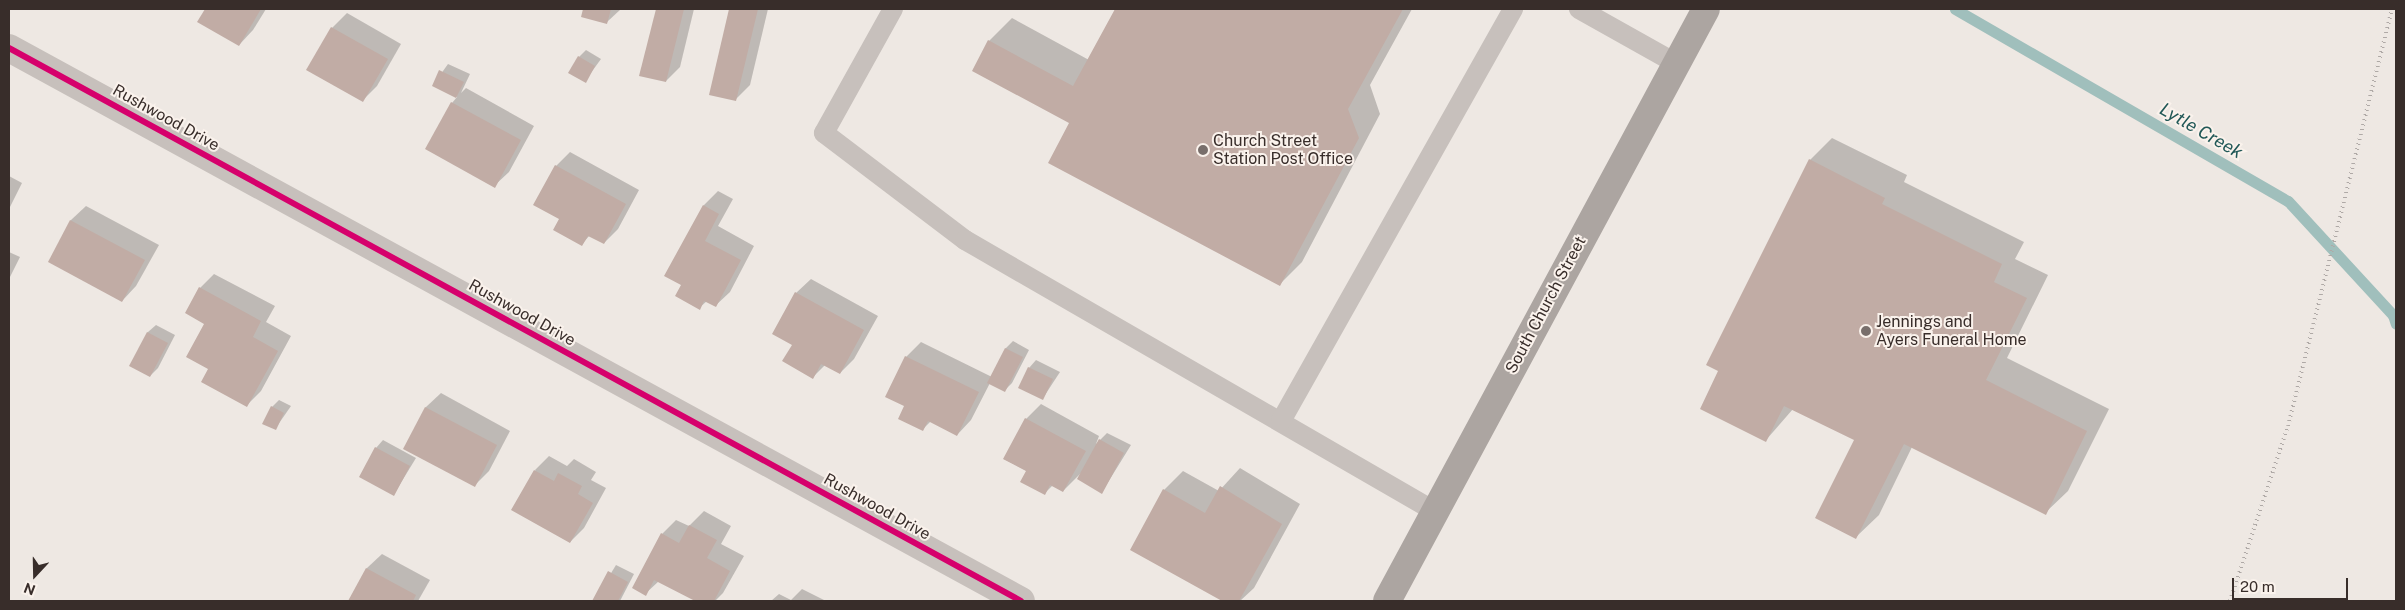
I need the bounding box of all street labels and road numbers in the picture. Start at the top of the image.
street label: Rushwood Drive [109,81,223,155]
street label: South Church Street [1502,233,1590,377]
street label: Rushwood Drive [465,276,579,350]
street label: Rushwood Drive [820,470,934,544]

